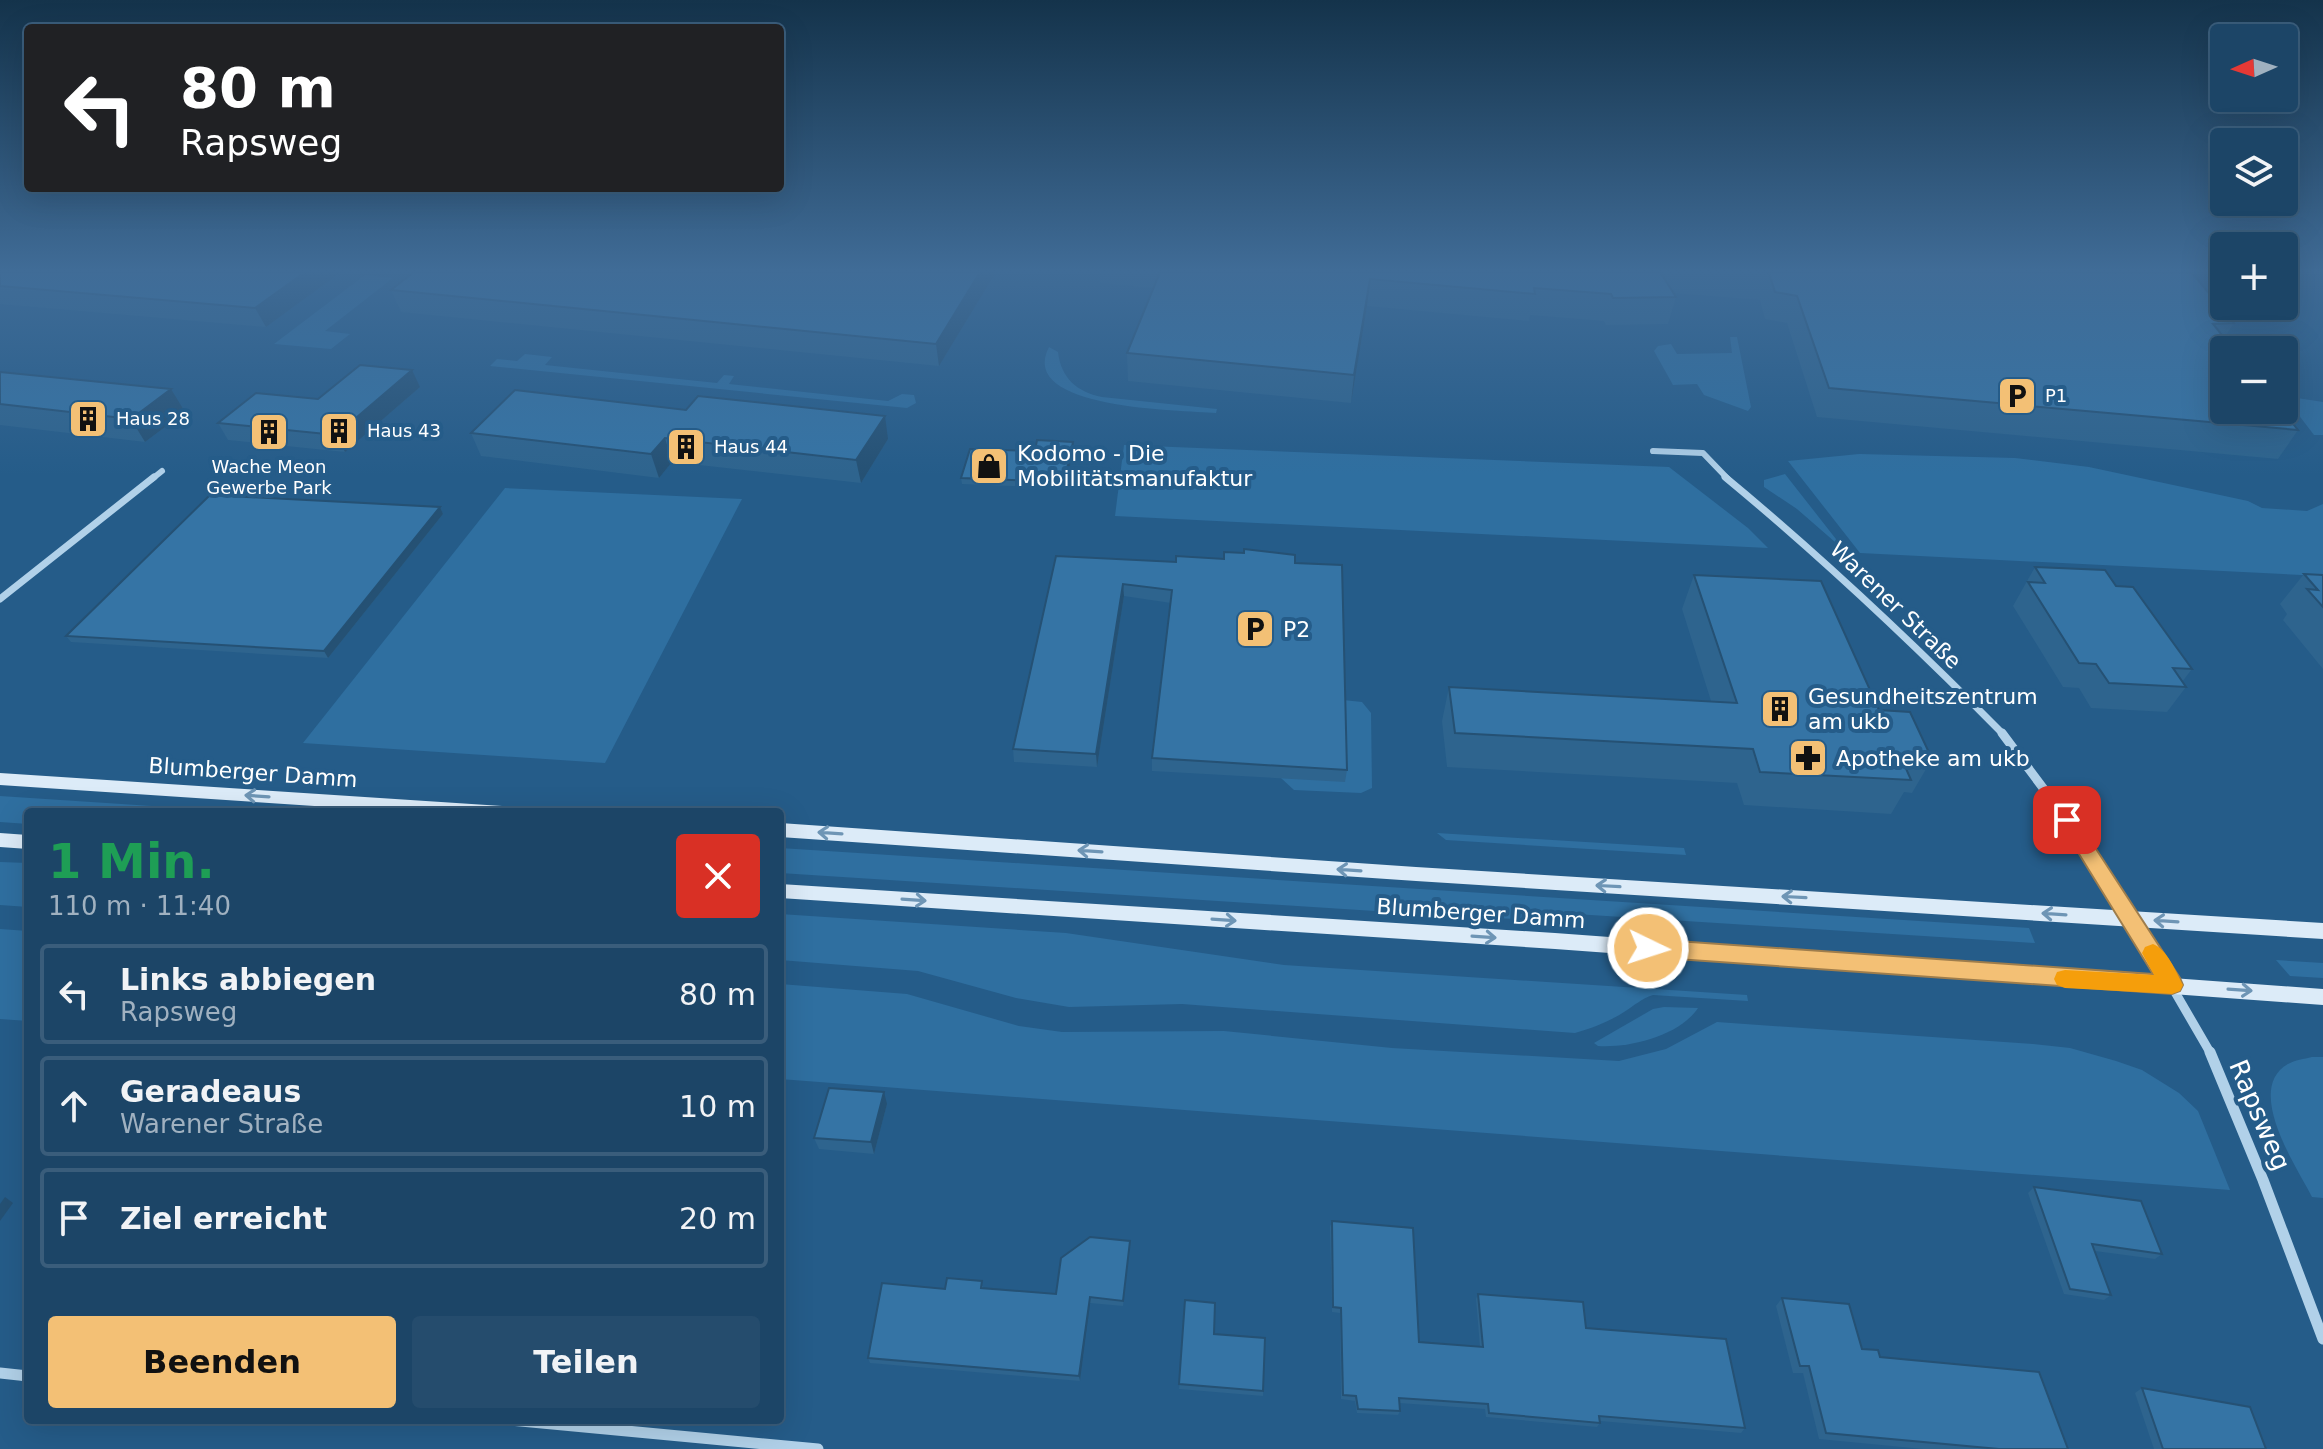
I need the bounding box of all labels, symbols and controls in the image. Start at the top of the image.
north arrow [2210,24,2298,112]
map controls [2210,24,2298,424]
text: 80 m [180,55,336,120]
icon: left [48,56,152,160]
text: Rapsweg [180,122,342,163]
button: layers [2210,128,2298,216]
button: + [2210,232,2298,320]
button: − [2210,336,2298,424]
parking icon: P1 [1996,375,2038,417]
place label: P1 [2045,385,2067,406]
building icon: Haus 28 [67,398,109,440]
place label: Haus 28 [116,408,190,429]
building icon: Haus 43 [318,410,360,452]
building icon: Wache Meon Gewerbe Park [248,411,290,453]
place label: Haus 43 [367,420,441,441]
building icon: Haus 44 [665,426,707,468]
place label: Haus 44 [714,436,788,457]
place label: Kodomo - Die Mobilitätsmanufaktur [1017,441,1253,491]
shop icon: Kodomo - Die Mobilitätsmanufaktur [968,445,1010,487]
place label: Wache Meon Gewerbe Park [206,456,332,498]
street label: Warener Straße [1825,537,1966,674]
parking icon: P2 [1234,608,1276,650]
place label: P2 [1283,617,1310,642]
place label: Gesundheitszentrum am ukb [1808,684,2038,734]
building icon: Gesundheitszentrum am ukb [1759,688,1801,730]
pharmacy icon: Apotheke am ukb [1787,737,1829,779]
place label: Apotheke am ukb [1836,746,2030,771]
street label: Blumberger Damm [148,753,358,792]
pin [2033,786,2101,854]
one-way arrow [244,788,270,803]
icon: arrive [2045,798,2089,842]
one-way arrow [817,826,844,841]
text: 1 Min. [48,833,215,889]
button: close [676,834,760,918]
one-way arrow [1077,843,1104,858]
one-way arrow [1336,862,1363,877]
one-way arrow [1595,878,1622,893]
one-way arrow [1781,889,1808,904]
text: 110 m · 11:40 [48,891,231,921]
one-way arrow [900,892,927,907]
street label: Blumberger Damm [1376,894,1586,933]
position arrow [1606,906,1690,990]
one-way arrow [2041,906,2068,921]
one-way arrow [1210,913,1237,928]
one-way arrow [2153,913,2180,928]
one-way arrow [1470,930,1497,945]
text: Links abbiegen [120,962,376,997]
icon: left [52,972,96,1016]
text: 80 m [679,977,756,1012]
one-way arrow [2226,983,2253,998]
text: Rapsweg [120,997,237,1027]
street label: Rapsweg [2223,1055,2297,1175]
text: Geradeaus [120,1074,301,1109]
icon: ahead [52,1084,96,1128]
text: 10 m [679,1089,756,1124]
text: Warener Straße [120,1109,323,1139]
icon: arrive [52,1196,96,1240]
text: Ziel erreicht [120,1201,327,1236]
text: 20 m [679,1201,756,1236]
button: Beenden [48,1316,396,1408]
button: Teilen [412,1316,760,1408]

